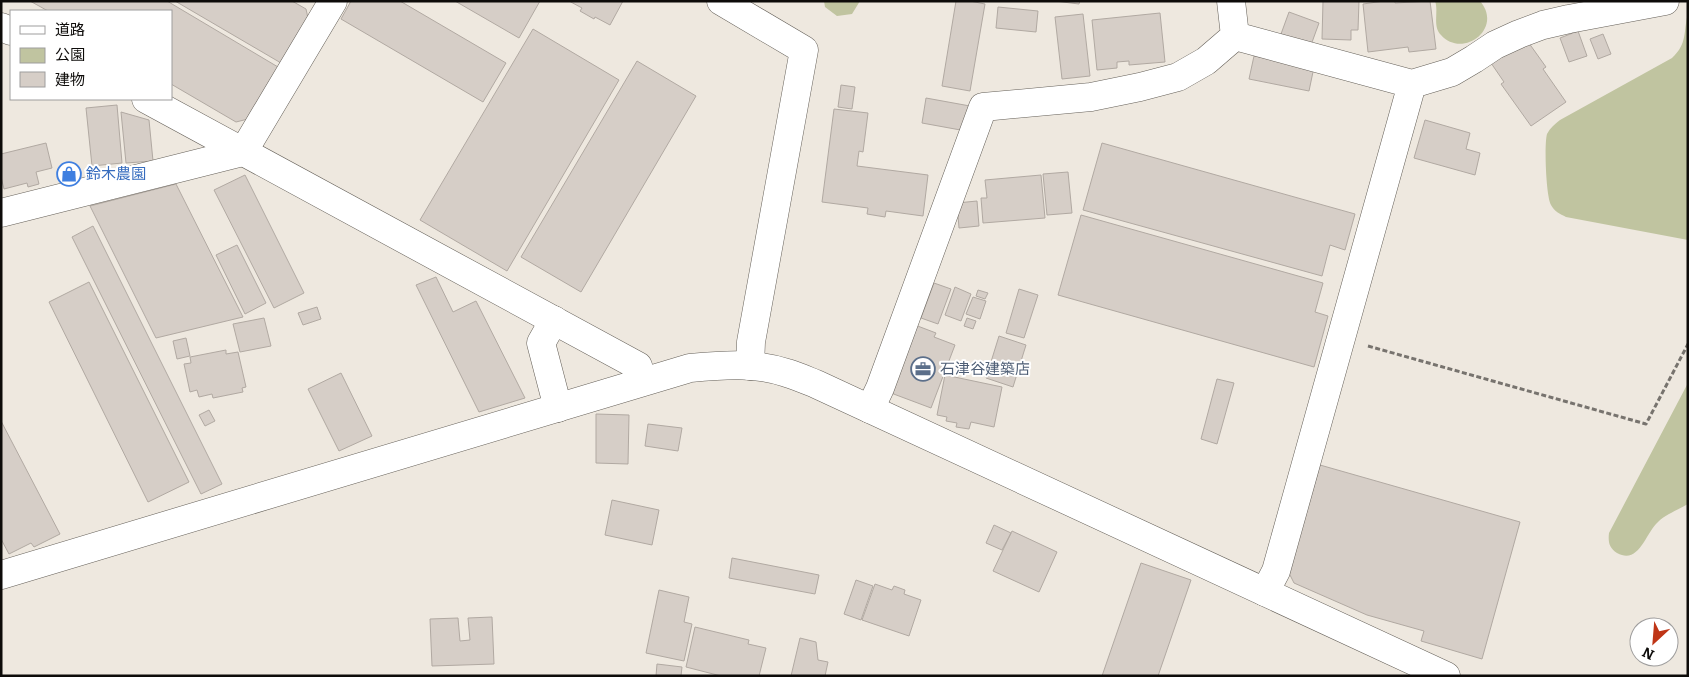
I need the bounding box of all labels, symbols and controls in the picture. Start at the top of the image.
legend [10,10,172,100]
text: 道路 [55,21,85,39]
text: 公園 [55,46,85,64]
text: 建物 [55,71,85,89]
shop icon: 鈴木農園 [56,161,82,187]
place label: 鈴木農園 [86,165,146,183]
office icon: 石津谷建築店 [910,356,936,382]
place label: 石津谷建築店 [940,360,1030,378]
north arrow [1629,617,1679,667]
text: N [1640,643,1657,663]

